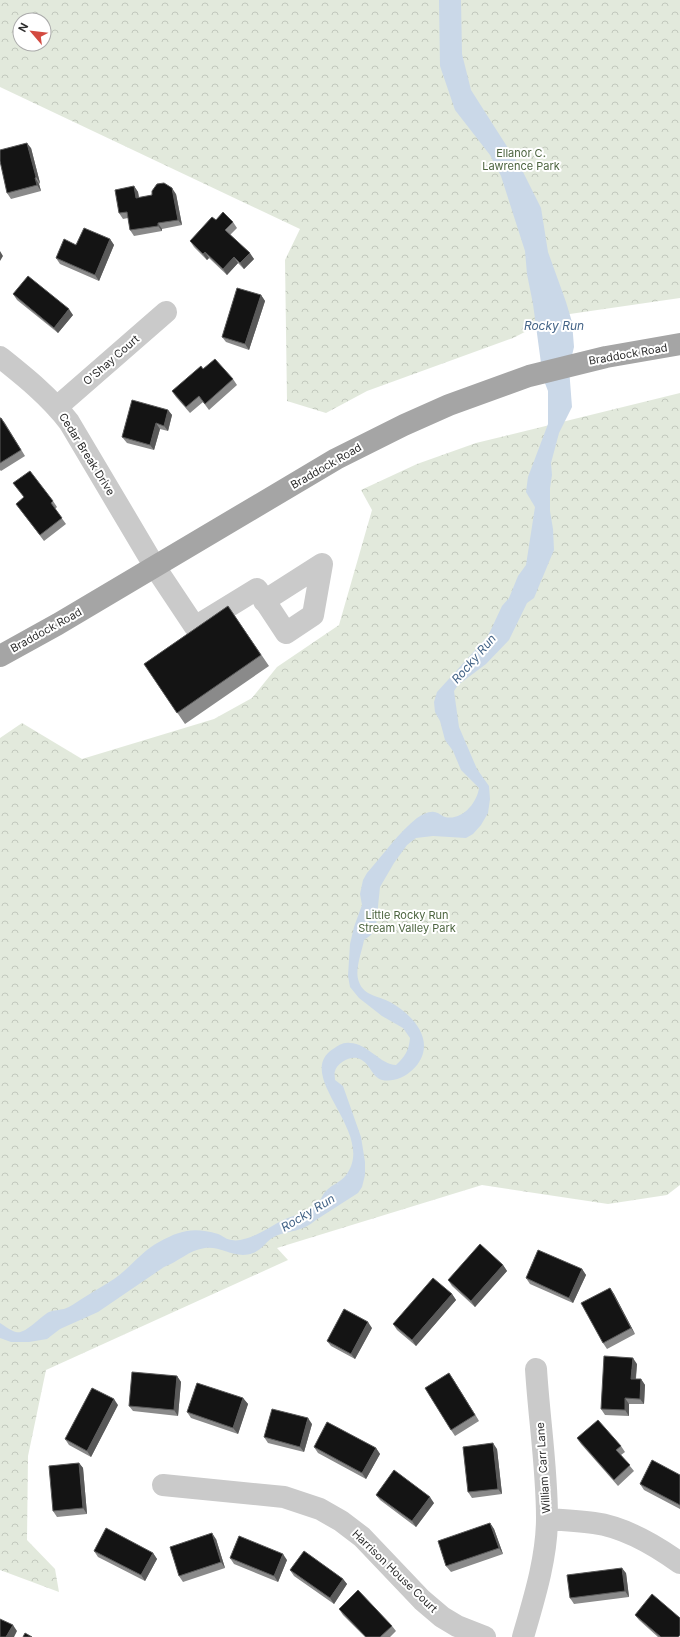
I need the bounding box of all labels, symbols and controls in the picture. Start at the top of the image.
north arrow [12,12,52,52]
text: N [15,20,31,34]
park label: Ellanor C. Lawrence Park [482,146,560,173]
water label: Rocky Run [524,318,584,333]
street label: O'Shay Court [80,332,142,388]
street label: Braddock Road [588,340,668,368]
street label: Cedar Break Drive [56,410,118,498]
street label: Braddock Road [288,440,364,492]
street label: Braddock Road [8,605,84,655]
water label: Rocky Run [448,631,499,686]
park label: Little Rocky Run Stream Valley Park [358,908,456,935]
water label: Rocky Run [278,1191,337,1235]
street label: William Carr Lane [533,1422,553,1514]
street label: Harrison House Court [349,1527,441,1616]

